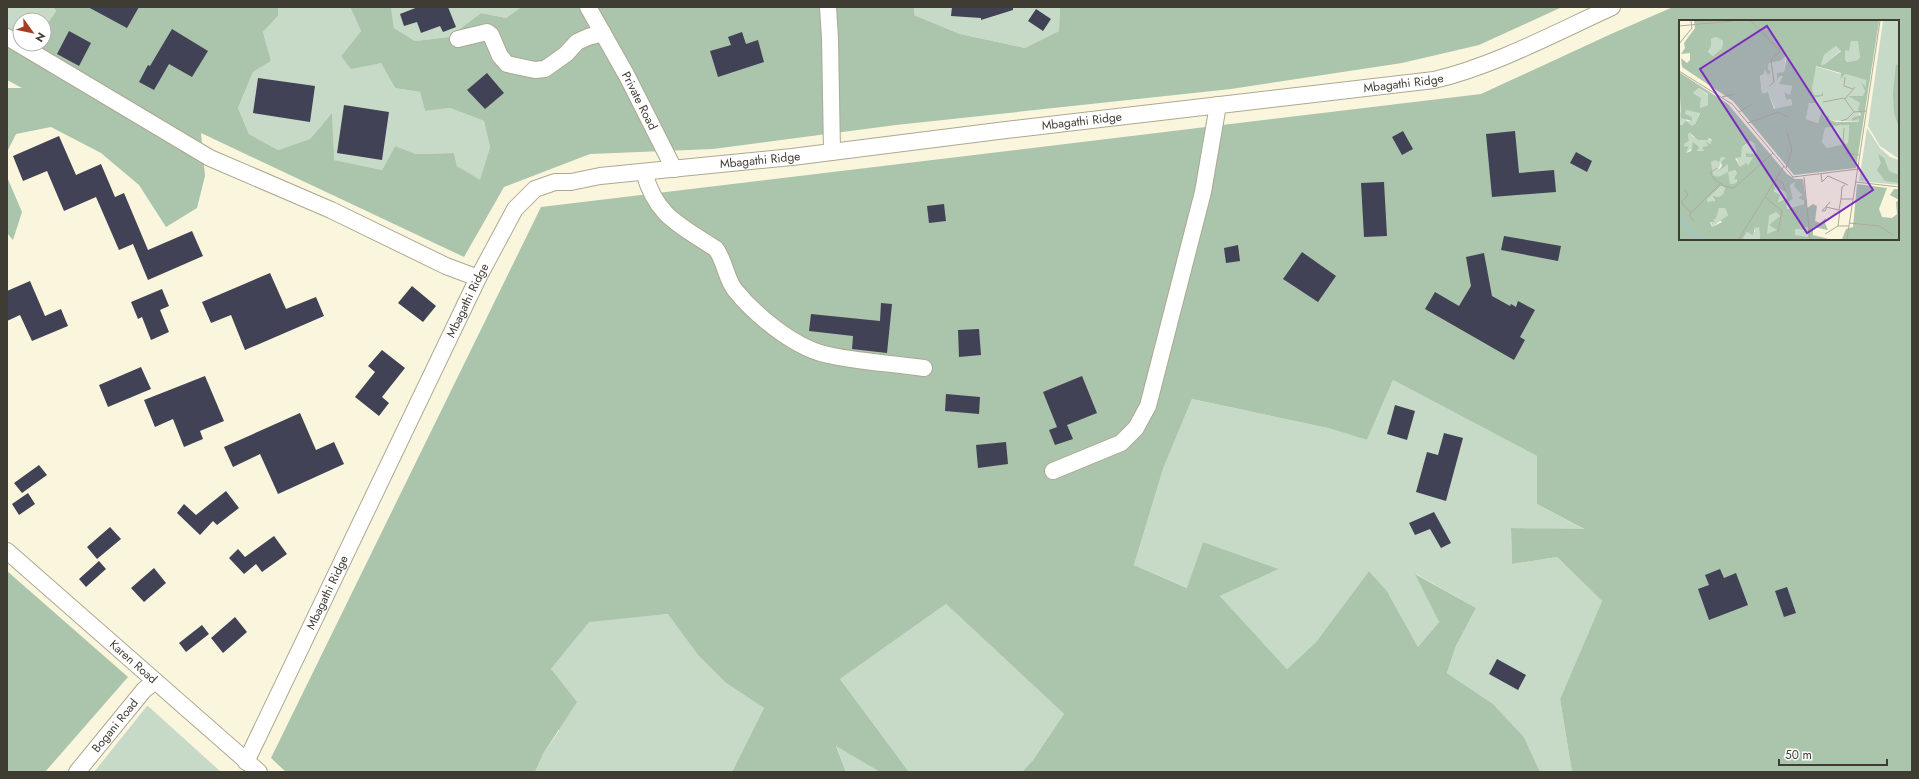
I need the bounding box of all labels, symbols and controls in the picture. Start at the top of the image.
north arrow [12,12,52,52]
inset map [1679,20,1899,240]
text: N [31,29,49,45]
street label: Private Road [617,68,662,133]
street label: Mbagathi Ridge [1362,69,1446,97]
street label: Mbagathi Ridge [1041,108,1123,135]
street label: Mbagathi Ridge [719,147,801,173]
street label: Mbagathi Ridge [442,260,493,341]
street label: Mbagathi Ridge [302,552,353,633]
street label: Karen Road [105,636,161,688]
street label: Bogani Road [87,695,142,756]
scale bar [1779,741,1887,767]
text: 50 m [1785,746,1812,764]

